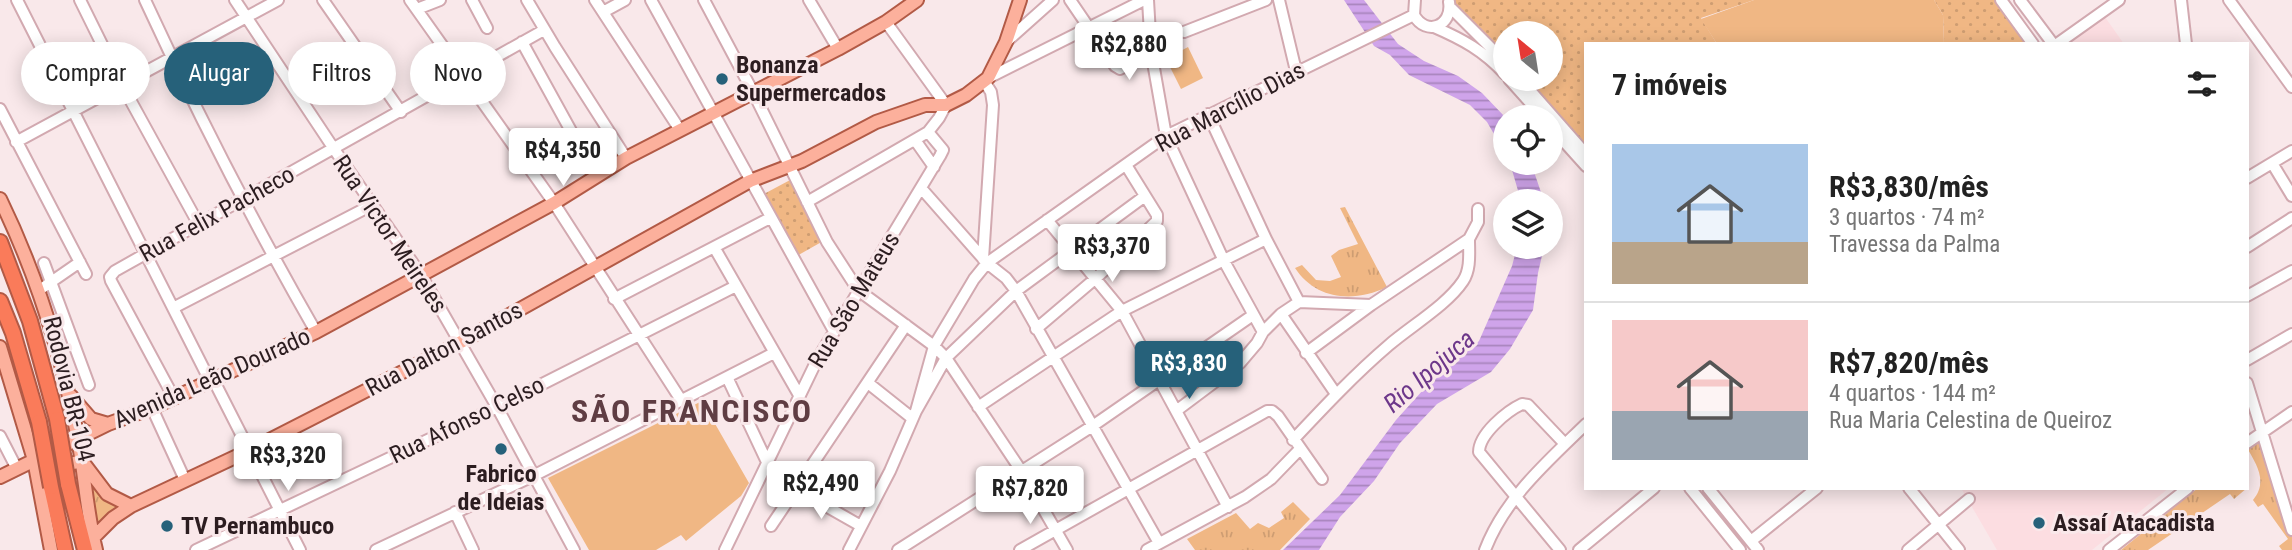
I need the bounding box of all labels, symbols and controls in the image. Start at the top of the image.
north arrow [1493,21,1563,91]
map controls [1493,21,1563,259]
pin: R$2,880 [1064,22,1194,82]
text: R$2,880 [1091,31,1167,58]
chip: Comprar [21,42,150,105]
chip: Alugar [164,42,274,105]
chip: Filtros [288,42,396,105]
chip: Novo [410,42,506,105]
place label: Bonanza Supermercados [736,51,886,107]
street label: Rua Marcílio Dias [1151,56,1309,158]
icon: filters [2183,65,2221,103]
text: 7 imóveis [1612,67,1727,102]
marker: Bonanza Supermercados [714,71,730,87]
button: locate [1493,105,1563,175]
pin: R$4,350 [498,128,628,188]
text: R$4,350 [525,137,601,164]
street label: Rua Victor Meireles [327,150,453,318]
street label: Rua Felix Pacheco [135,160,299,268]
text: R$3,830/mês [1829,169,1989,204]
icon: home [1668,172,1752,256]
button: layers [1493,189,1563,259]
text: 3 quartos · 74 m² [1829,204,1985,231]
pin: R$3,370 [1047,224,1177,284]
street label: Rua São Mateus [803,227,905,373]
text: Travessa da Palma [1829,231,2000,258]
text: R$3,370 [1074,233,1150,260]
street label: Rua Dalton Santos [361,296,527,402]
street label: Rodovia BR-104 [37,313,101,465]
street label: Avenida Leão Dourado [109,322,315,434]
water label: Rio Ipojuca [1377,323,1481,419]
pin: R$3,830 [1124,342,1254,401]
text: R$7,820/mês [1829,345,1989,380]
icon: home [1668,348,1752,432]
text: R$3,830 [1151,350,1227,377]
street label: Rua Afonso Celso [385,371,549,469]
text: 4 quartos · 144 m² [1829,380,1996,407]
district label: SÃO FRANCISCO [571,392,813,430]
text: Rua Maria Celestina de Queiroz [1829,407,2112,434]
pin: R$3,320 [223,434,353,493]
marker: Fabrico de Ideias [493,441,509,457]
text: R$3,320 [250,442,326,469]
place label: Fabrico de Ideias [457,460,545,516]
pin: R$2,490 [756,462,886,521]
pin: R$7,820 [965,466,1095,526]
text: R$2,490 [783,470,859,497]
text: R$7,820 [992,475,1068,502]
place label: Assaí Atacadista [2053,509,2215,537]
place label: TV Pernambuco [181,512,334,540]
marker: Assaí Atacadista [2031,515,2047,531]
marker: TV Pernambuco [159,518,175,534]

